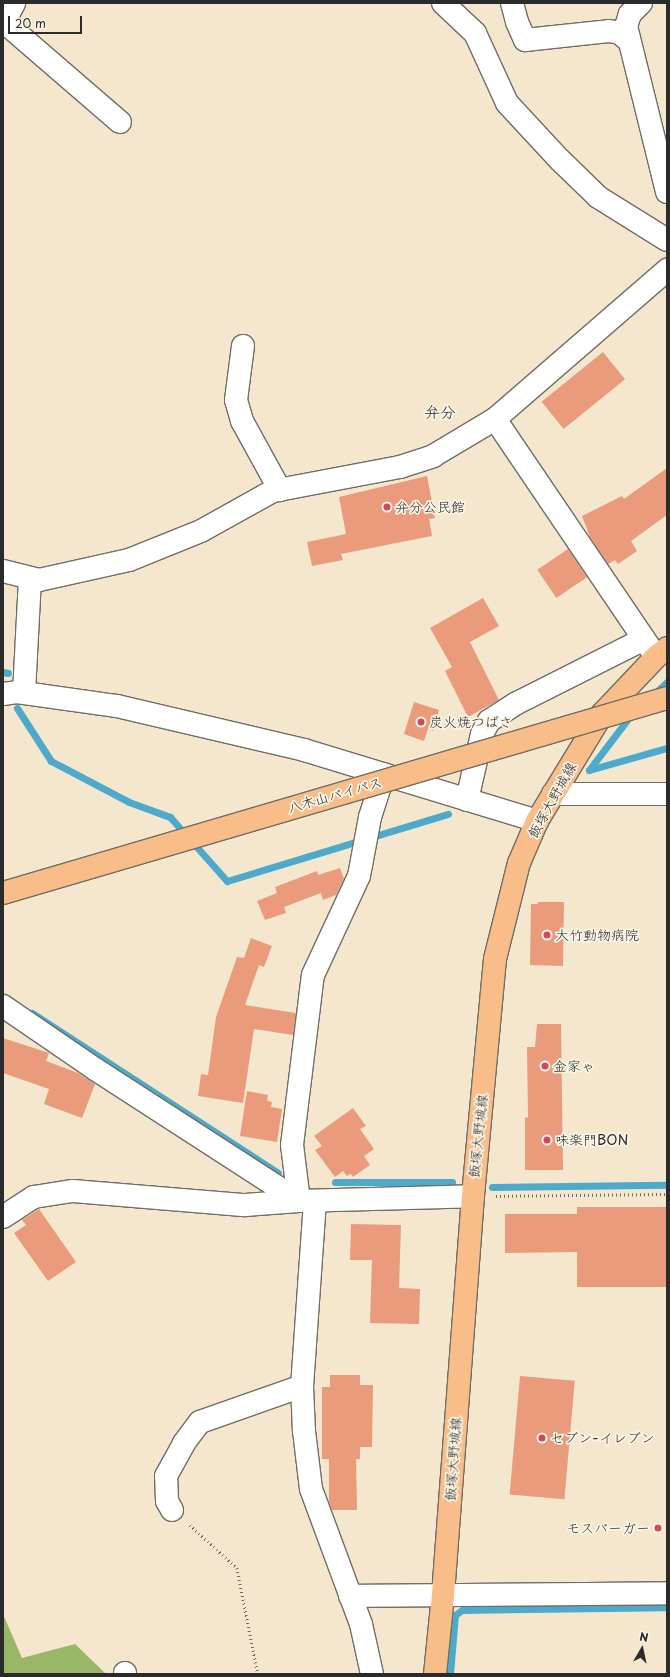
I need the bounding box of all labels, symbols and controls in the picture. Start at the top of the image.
scale bar [10,8,84,34]
text: 20 m [15,14,46,32]
district label: 弁分 [424,401,456,421]
place label: 弁分公民館 [395,499,465,515]
marker: 弁分公民館 [382,502,392,512]
place label: 炭火焼つばさ [429,714,513,730]
marker: 炭火焼つばさ [416,717,426,727]
street label: 飯塚大野城線 [524,759,580,841]
street label: 八木山バイパス [286,773,384,817]
place label: 大竹動物病院 [555,927,639,943]
marker: 大竹動物病院 [542,930,552,940]
place label: 金家ゃ [553,1058,595,1074]
marker: 金家ゃ [540,1061,550,1071]
street label: 飯塚大野城線 [465,1093,491,1179]
place label: 味楽門BON [555,1132,628,1148]
marker: 味楽門BON [542,1135,552,1145]
street label: 飯塚大野城線 [442,1417,464,1501]
place label: セブン-イレブン [550,1430,655,1446]
marker: セブン-イレブン [537,1433,547,1443]
place label: モスバーガー [566,1520,650,1536]
marker: モスバーガー [653,1523,663,1533]
text: N [638,1628,650,1646]
north arrow [622,1629,662,1669]

